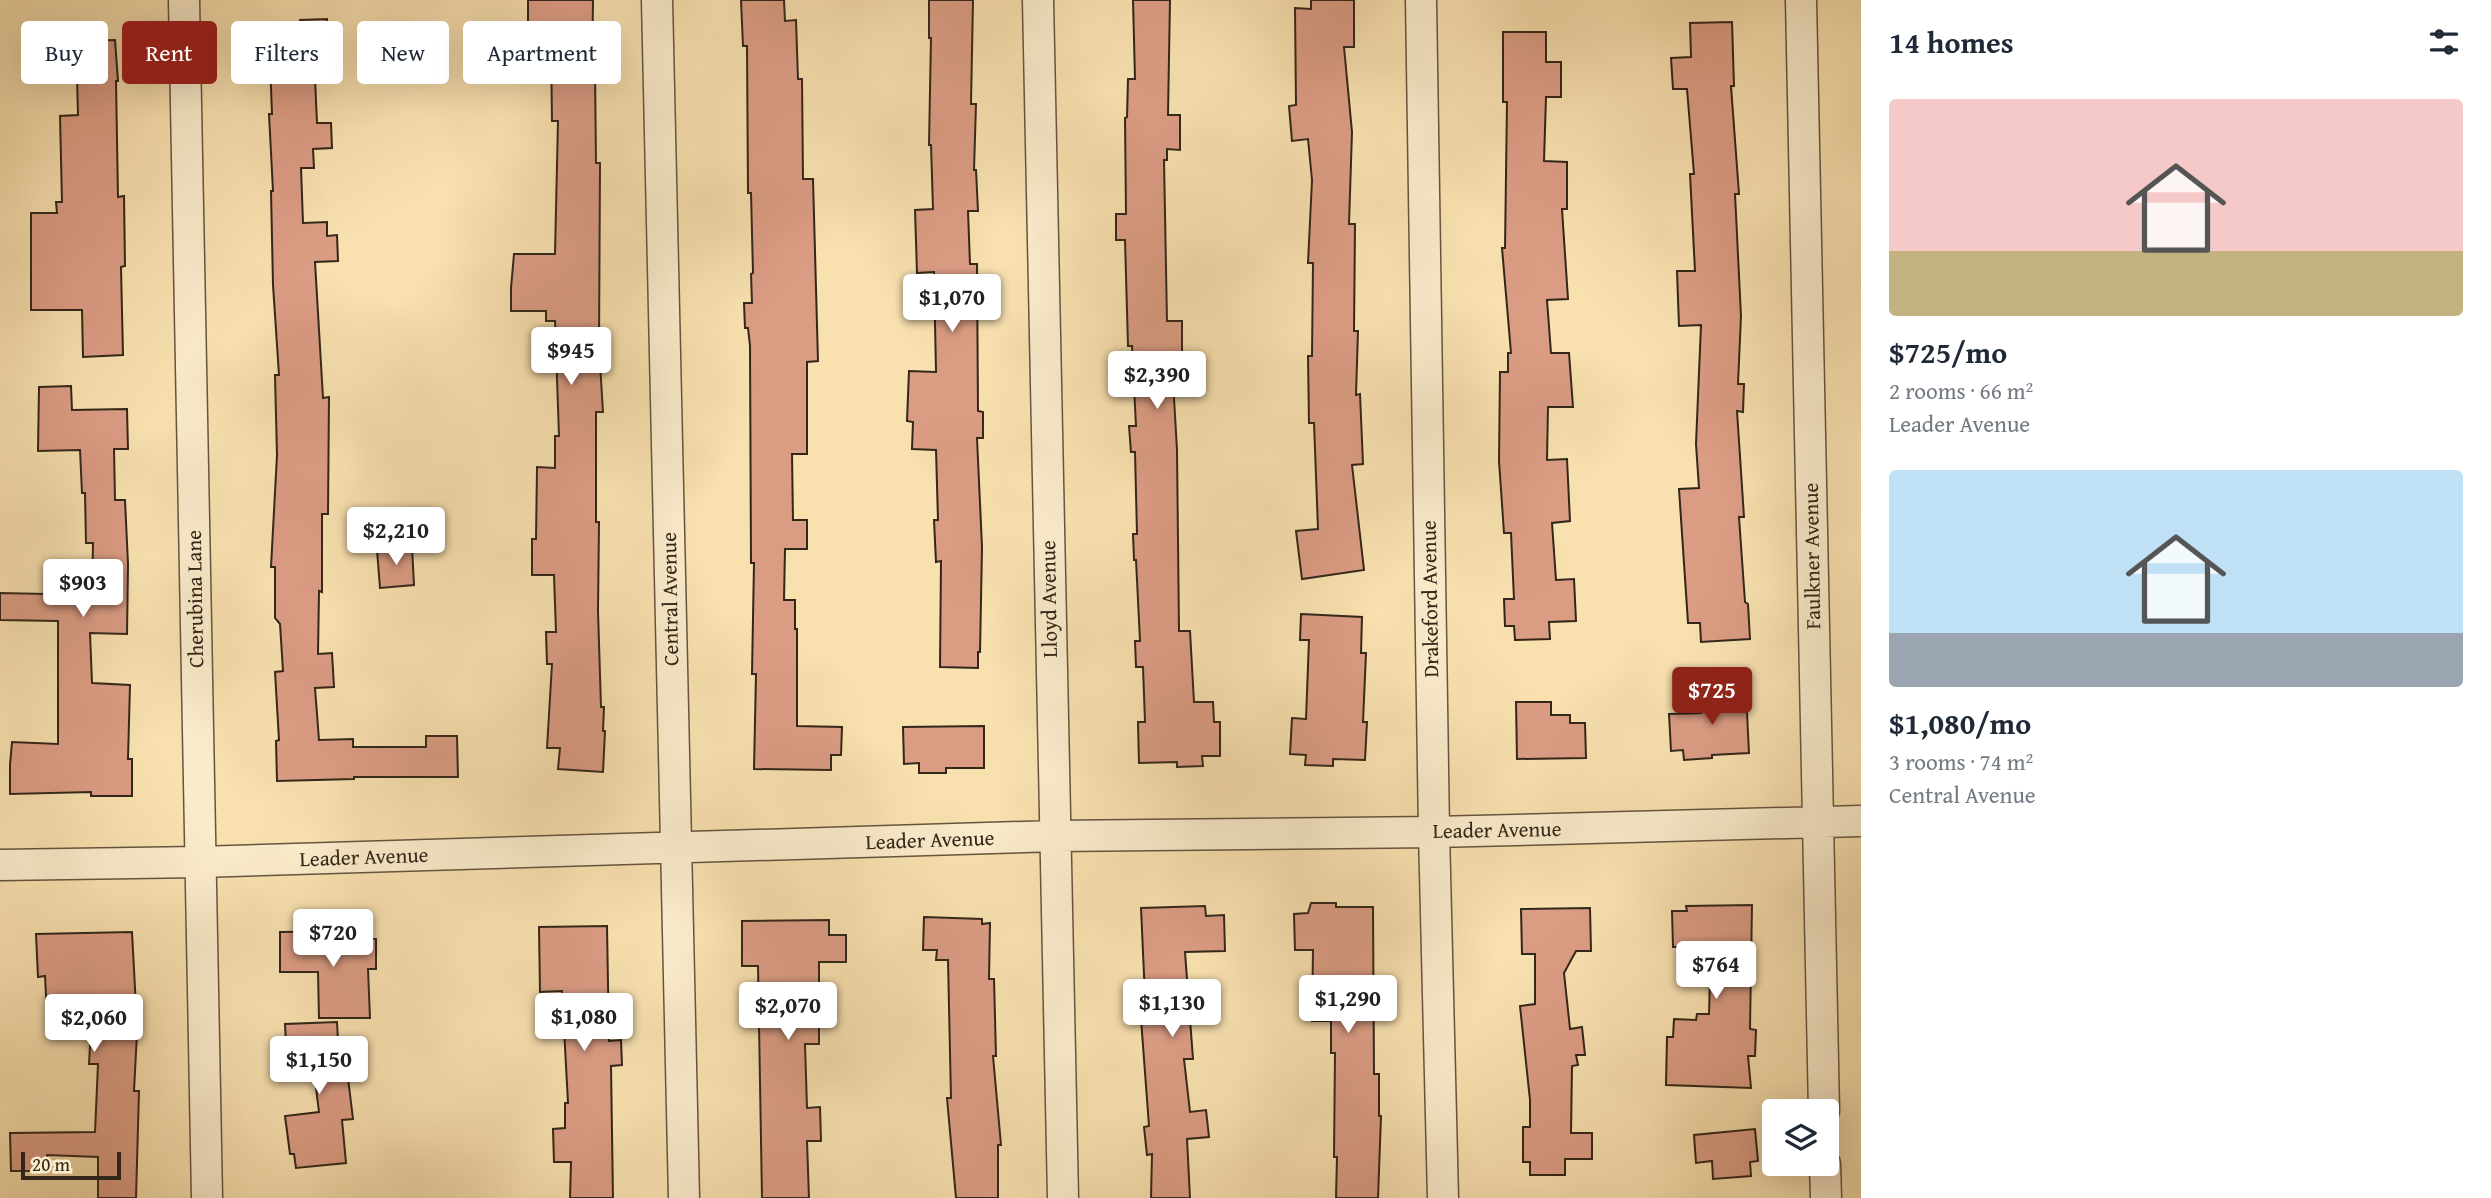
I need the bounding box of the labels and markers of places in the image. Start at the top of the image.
pin: $1,070 [895,274,1009,334]
pin: $945 [530,328,612,387]
pin: $2,390 [1100,352,1214,411]
pin: $2,210 [339,508,453,567]
pin: $903 [42,560,124,619]
pin: $725 [1671,668,1753,727]
pin: $720 [292,909,374,969]
pin: $764 [1675,942,1757,1001]
pin: $1,290 [1291,976,1405,1035]
pin: $1,130 [1115,979,1229,1039]
pin: $2,070 [731,982,845,1042]
pin: $1,080 [527,993,641,1053]
pin: $2,060 [37,995,151,1054]
pin: $1,150 [262,1036,376,1096]

